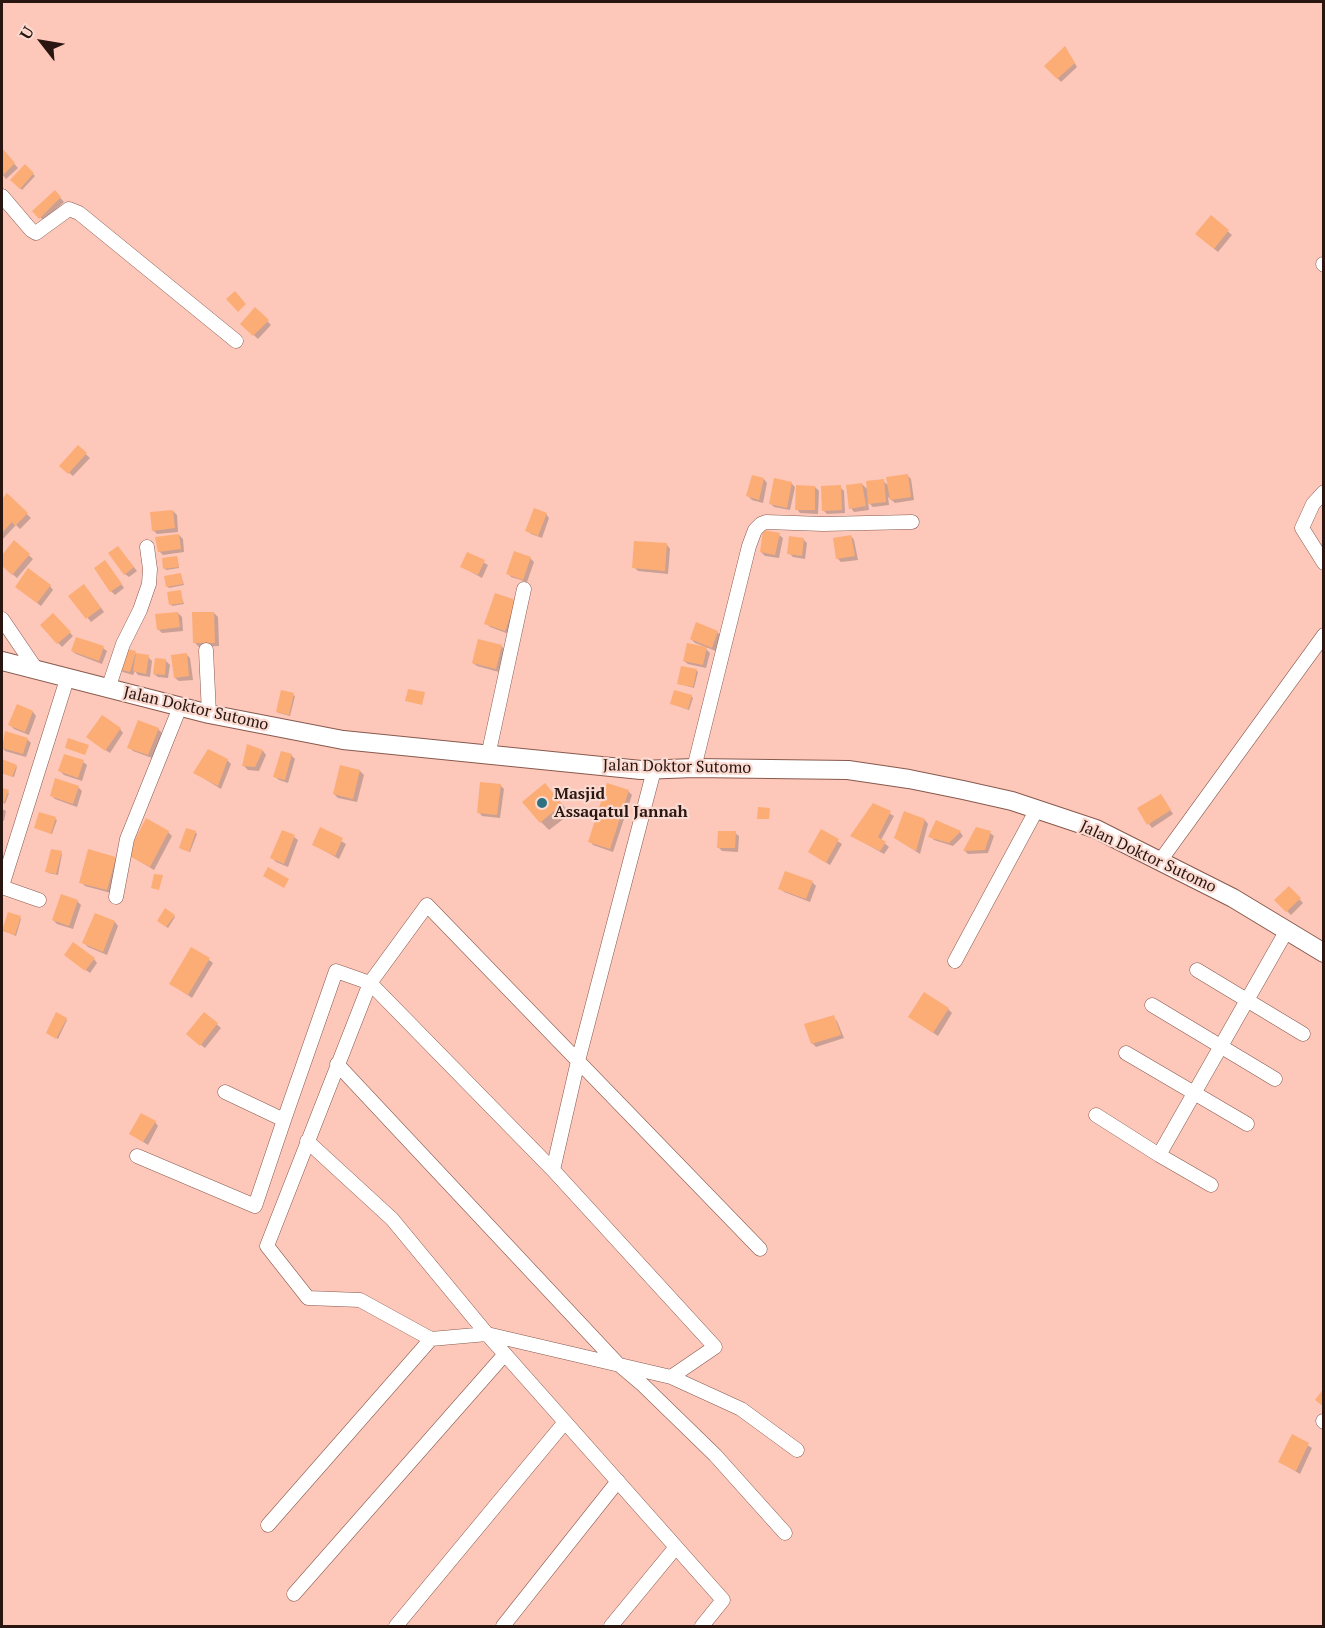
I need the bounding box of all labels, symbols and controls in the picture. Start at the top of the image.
north arrow [12,12,72,72]
text: U [14,22,39,43]
street label: Jalan Doktor Sutomo [122,683,270,735]
street label: Jalan Doktor Sutomo [603,756,751,778]
place label: Masjid Assaqatul Jannah [554,784,688,822]
marker: Masjid Assaqatul Jannah [535,796,549,810]
street label: Jalan Doktor Sutomo [1077,817,1219,897]

